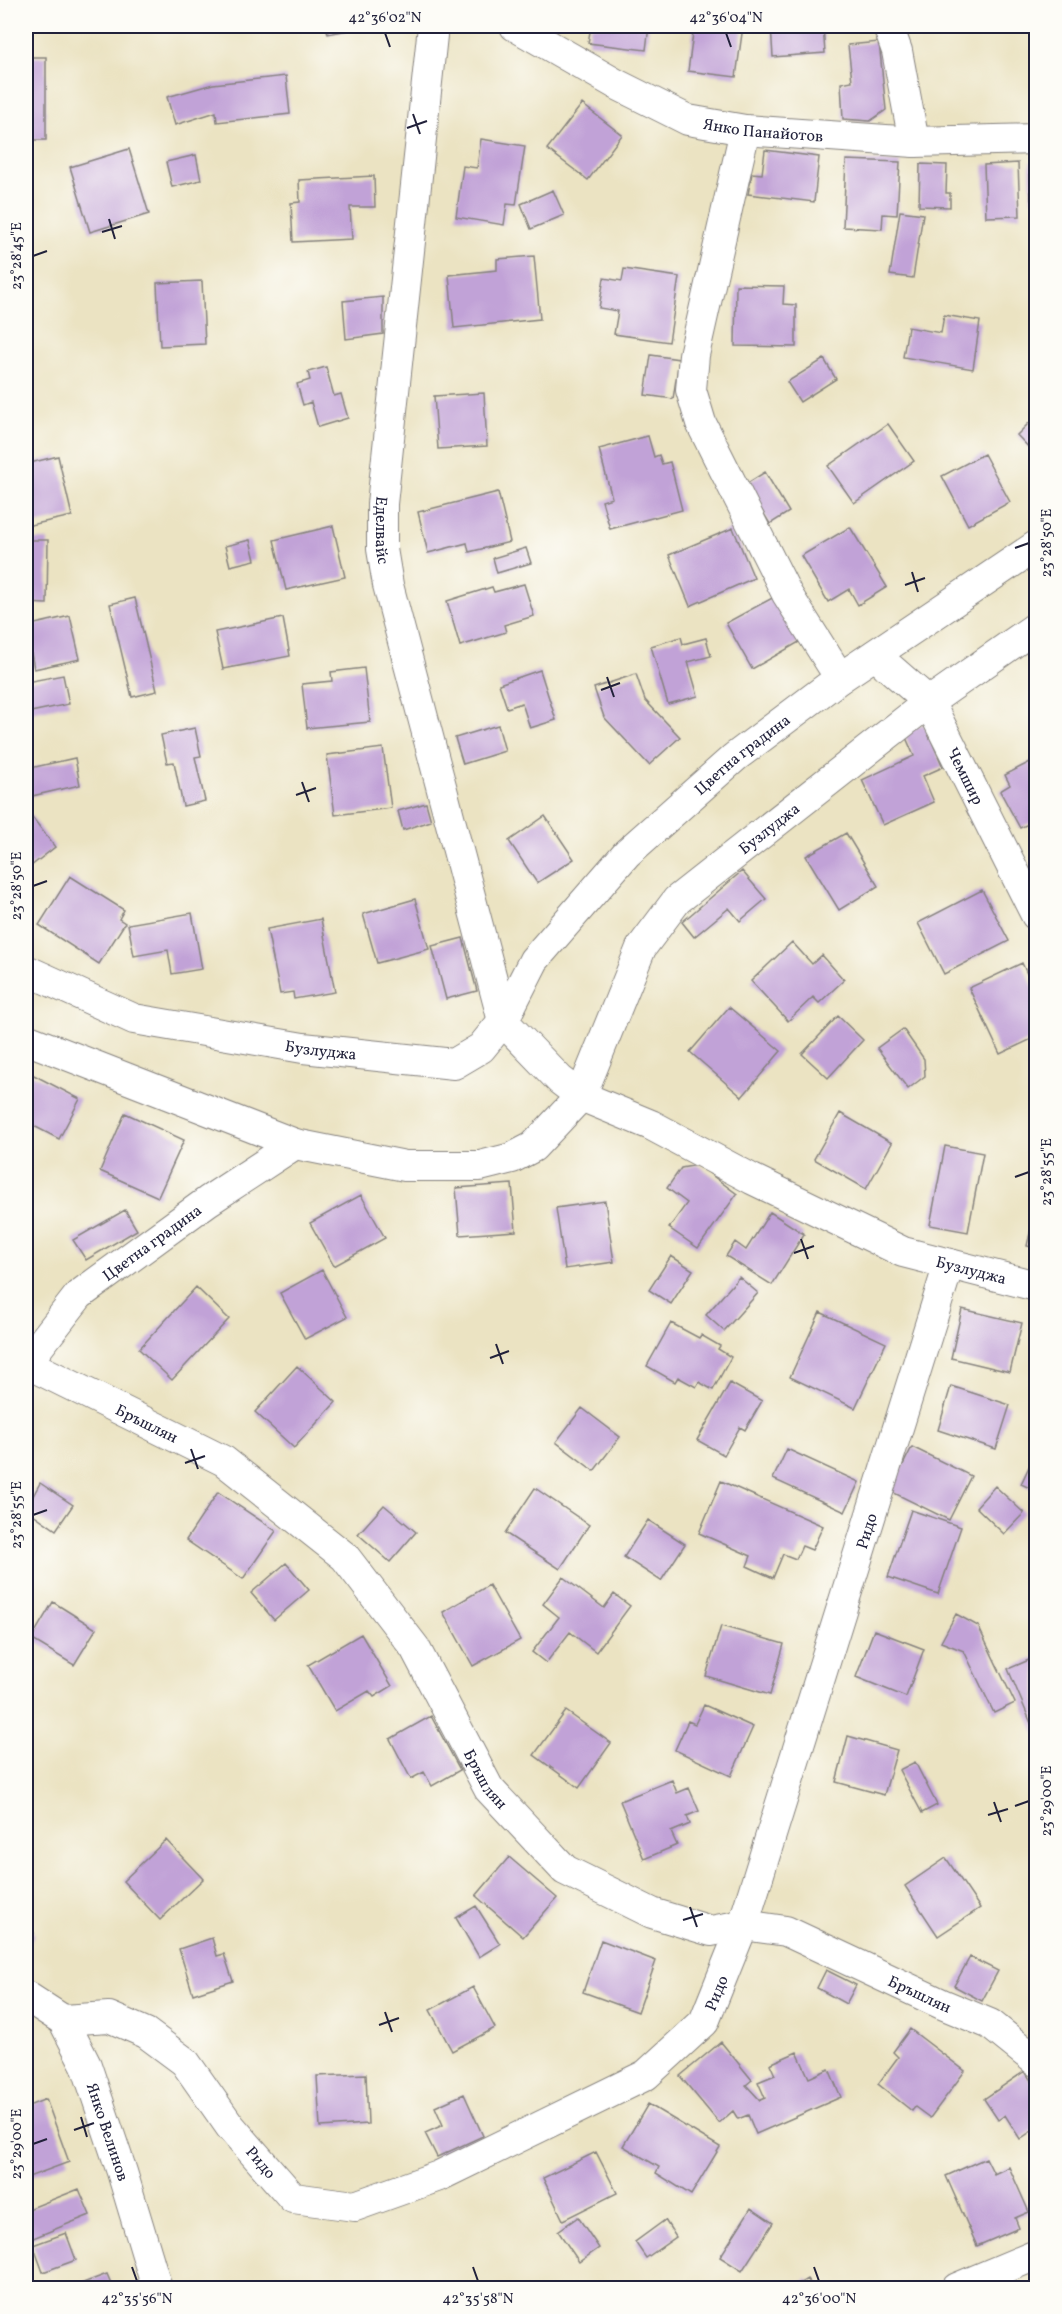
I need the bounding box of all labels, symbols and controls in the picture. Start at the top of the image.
text: 42°36'02"N [348,8,422,29]
text: 42°36'04"N [689,8,763,29]
street label: Янко Панайотов [701,114,824,149]
text: 23°28'45"E [7,222,28,290]
street label: Еделвайс [369,495,393,566]
text: 23°28'50"E [1037,508,1058,578]
street label: Цветна градина [690,710,796,801]
street label: Чемшир [940,744,988,809]
street label: Бузлуджа [735,799,805,860]
text: 23°28'50"E [7,851,28,921]
street label: Бузлуджа [283,1036,358,1067]
text: 23°28'55"E [1037,1138,1058,1206]
street label: Цветна градина [99,1200,207,1287]
street label: Бузлуджа [933,1252,1008,1291]
street label: Бръшлян [111,1400,181,1450]
text: 23°28'55"E [7,1481,28,1549]
street label: Ридо [852,1511,884,1552]
street label: Бръшлян [457,1746,512,1815]
text: 23°29'00"E [1037,1765,1058,1837]
street label: Бръшлян [884,1971,954,2020]
street label: Ридо [701,1972,735,2015]
street label: Янко Велинов [80,2080,133,2184]
text: 23°29'00"E [7,2108,28,2180]
street label: Ридо [240,2142,280,2184]
text: 42°35'56"N [101,2289,173,2310]
text: 42°35'58"N [442,2289,514,2310]
text: 42°36'00"N [782,2289,856,2310]

